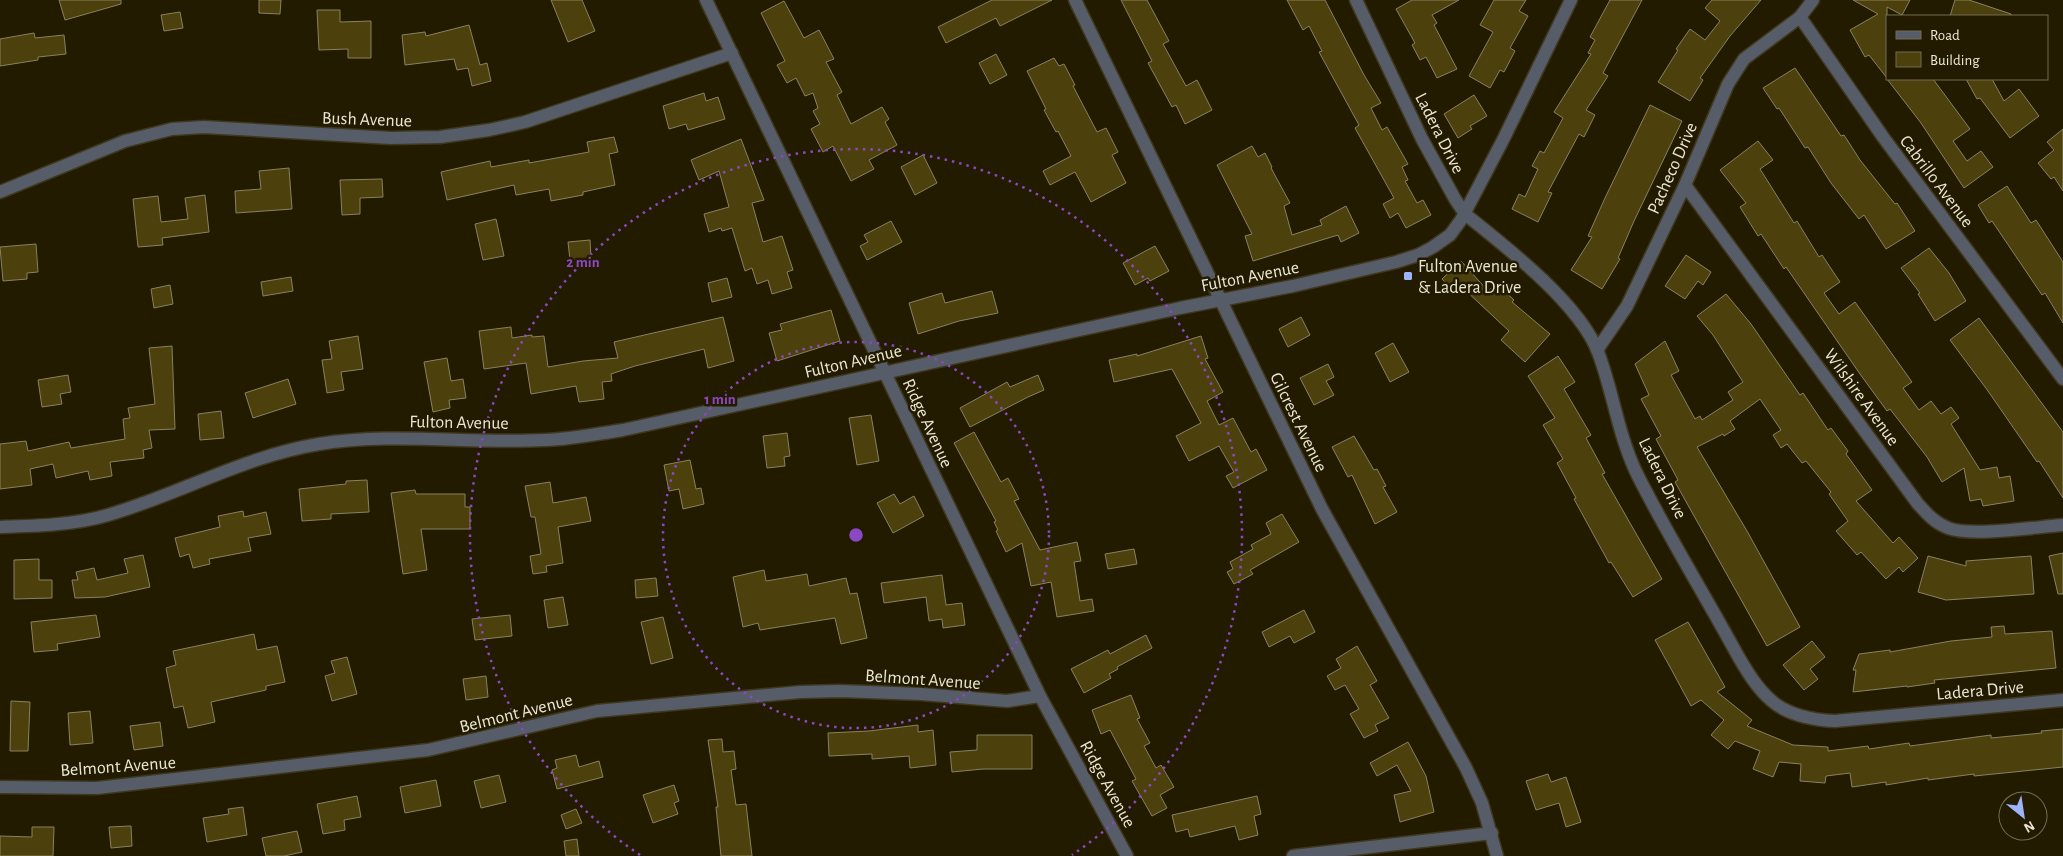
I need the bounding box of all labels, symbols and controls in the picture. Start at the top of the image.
legend [1886,15,2048,80]
text: Road [1930,28,1960,43]
text: Building [1930,53,1980,68]
street label: Ladera Drive [1411,90,1467,177]
street label: Bush Avenue [322,109,412,131]
street label: Pacheco Drive [1645,120,1701,217]
street label: Cabrillo Avenue [1896,132,1977,231]
text: 2 min [566,255,600,270]
place label: Fulton Avenue & Ladera Drive [1418,258,1521,297]
street label: Fulton Avenue [1200,259,1301,295]
marker: Fulton Avenue & Ladera Drive [1402,270,1414,282]
street label: Fulton Avenue [803,342,904,382]
street label: Wilshire Avenue [1820,346,1902,449]
street label: Gilcrest Avenue [1266,370,1330,475]
street label: Ridge Avenue [899,376,956,471]
text: 1 min [704,392,736,407]
street label: Fulton Avenue [409,413,509,433]
street label: Ladera Drive [1635,435,1689,522]
centre of rings [847,526,865,544]
street label: Belmont Avenue [865,667,981,693]
street label: Ladera Drive [1936,678,2025,704]
street label: Belmont Avenue [458,691,575,737]
street label: Ridge Avenue [1076,738,1138,831]
street label: Belmont Avenue [60,754,176,780]
north arrow [1998,791,2048,841]
text: N [2021,818,2037,835]

